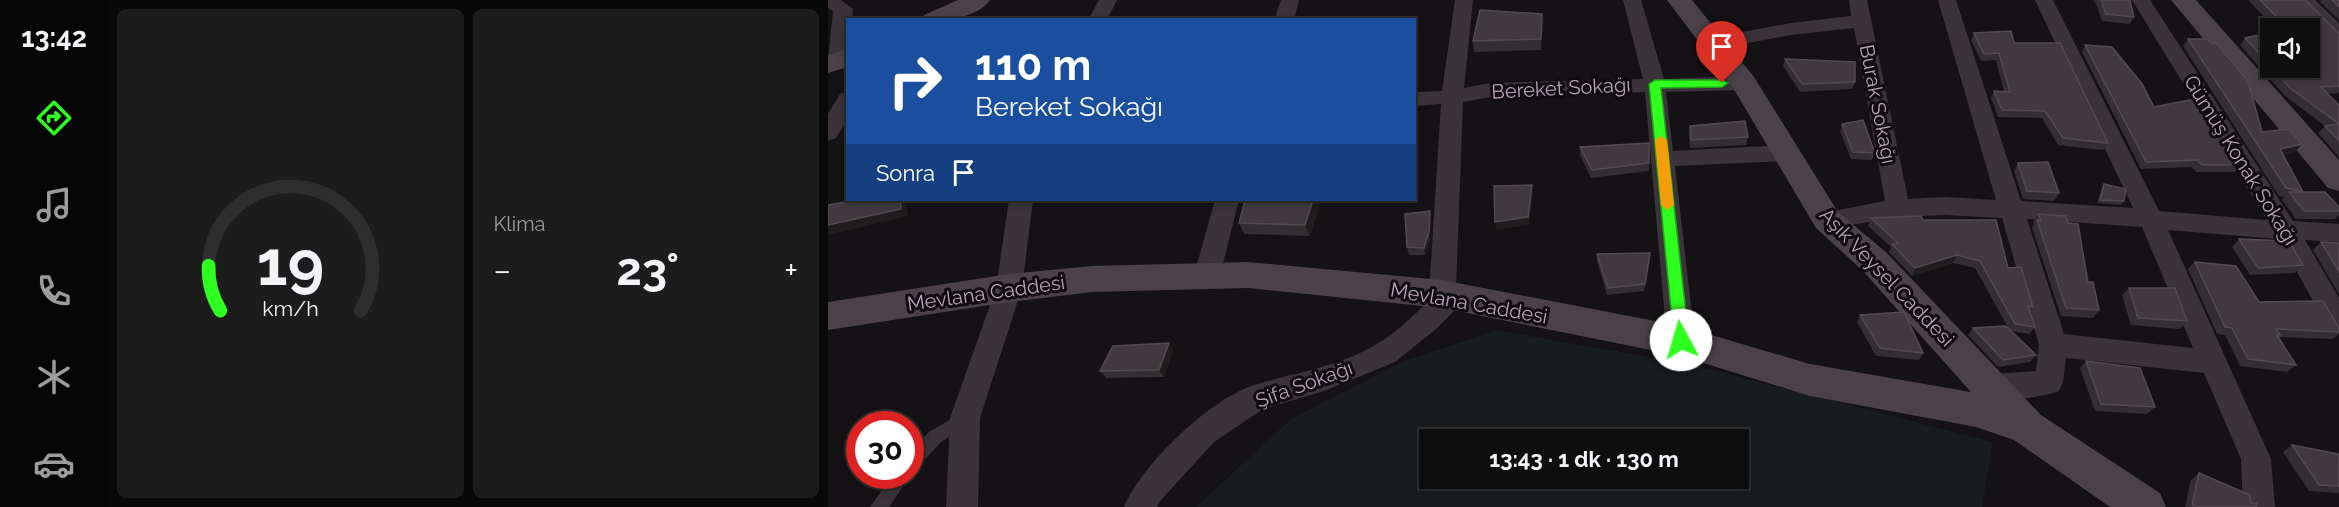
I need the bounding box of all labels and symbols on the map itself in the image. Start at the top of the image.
pin [1696,21,1747,83]
street label: Burak Sokağı [1855,42,1901,166]
street label: Gümüş Konak Sokağı [2179,71,2303,249]
street label: Bereket Sokağı [1491,72,1631,104]
street label: Aşık Veysel Caddesi [1815,203,1959,351]
street label: Mevlana Caddesi [906,270,1066,316]
street label: Mevlana Caddesi [1389,277,1549,329]
position arrow [1649,308,1713,372]
street label: Şifa Sokağı [1252,355,1356,413]
speed limit sign: 30 [846,411,924,489]

